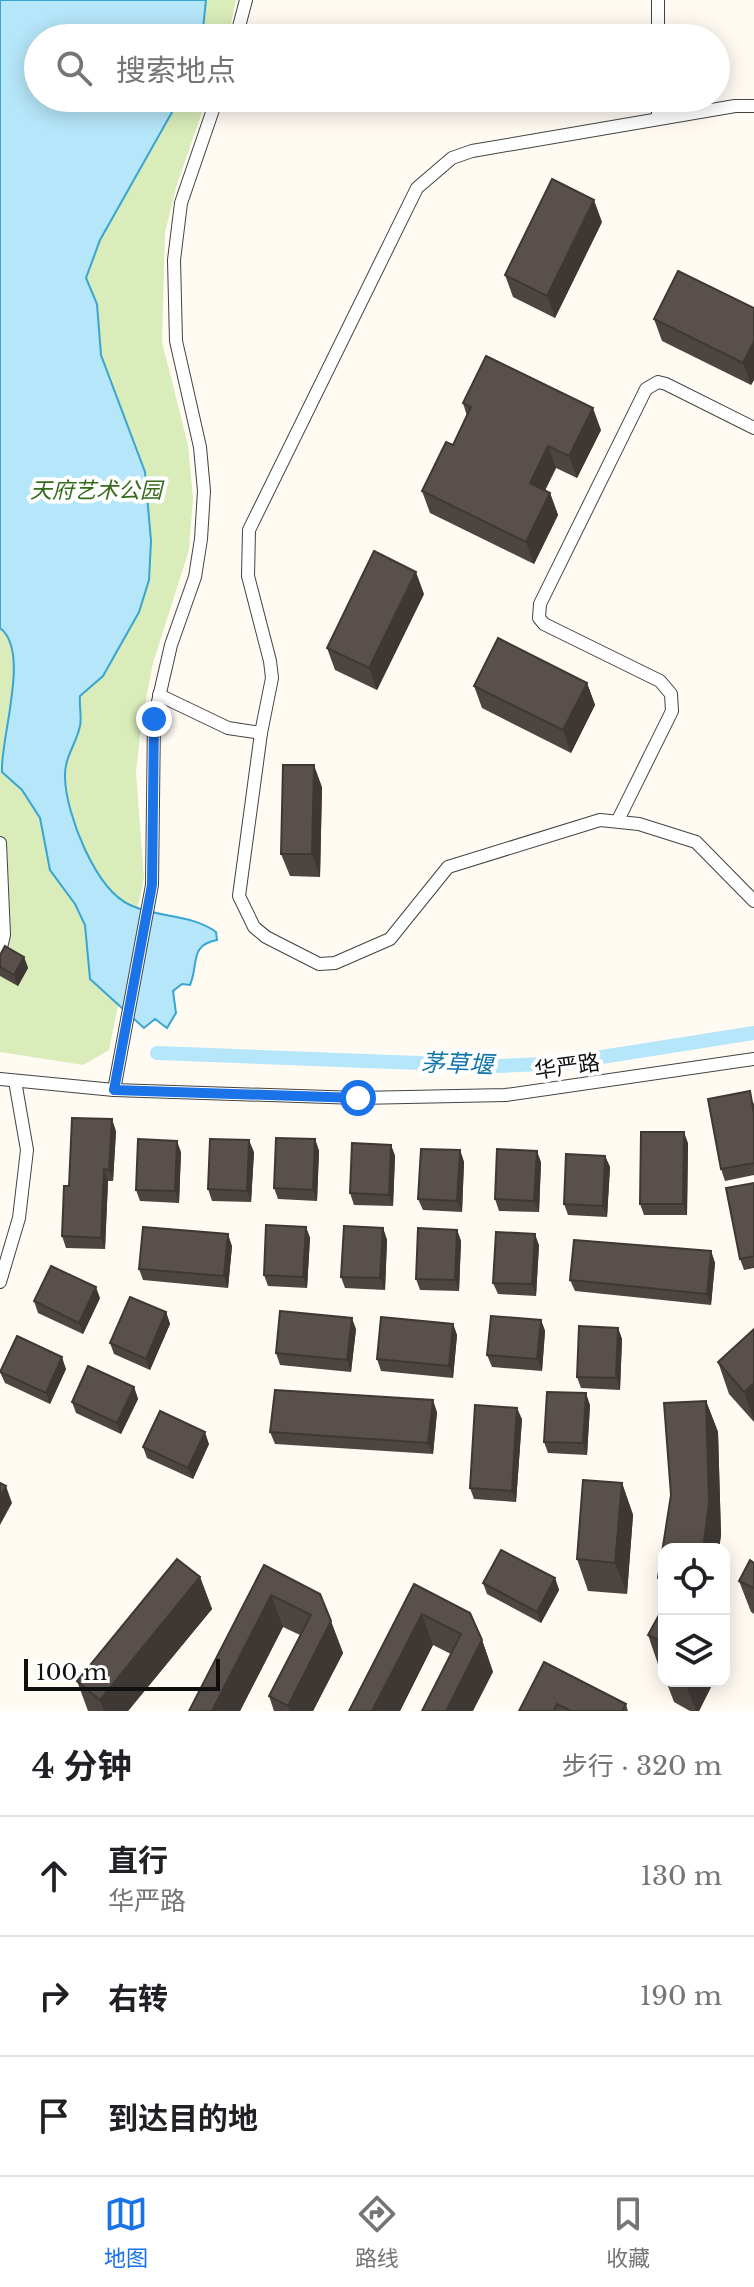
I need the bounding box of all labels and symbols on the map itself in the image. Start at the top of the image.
park label: 天府艺术公园 [30,477,165,504]
route end [136,701,172,737]
water label: 茅草堰 [421,1048,497,1079]
street label: 华严路 [533,1049,602,1084]
route start [340,1080,376,1116]
scale bar [24,1655,220,1691]

